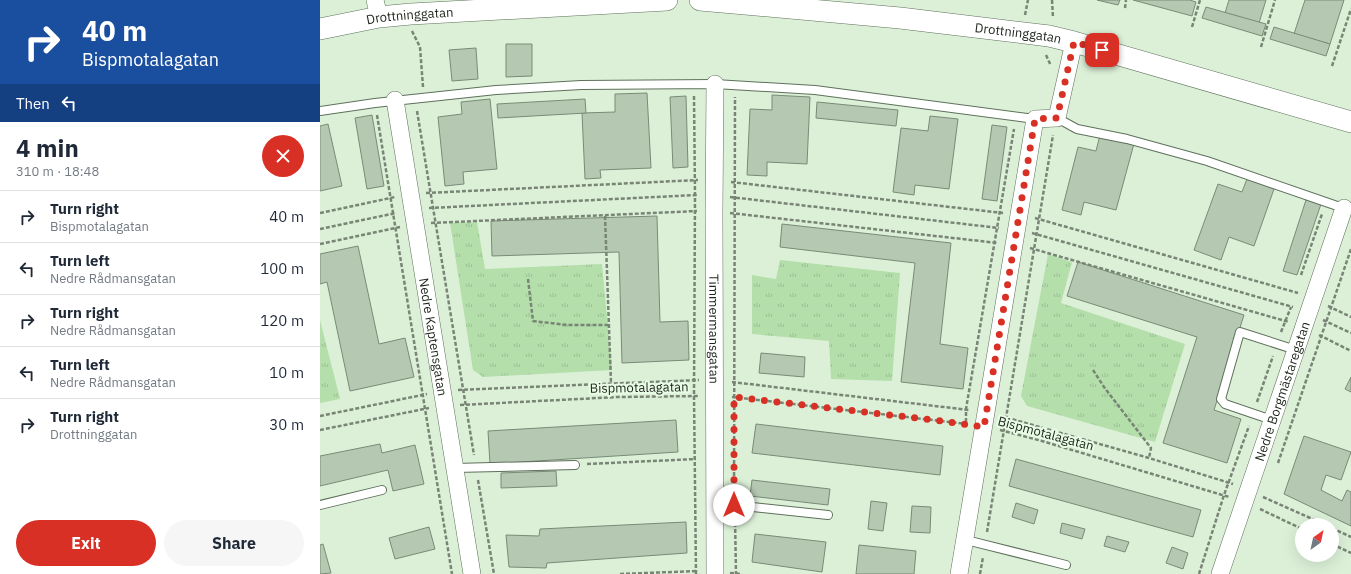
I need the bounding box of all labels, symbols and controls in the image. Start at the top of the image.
street label: Drottninggatan [365,4,454,28]
text: 40 m [82,12,147,49]
icon: right [16,16,68,68]
street label: Drottninggatan [974,19,1063,48]
pin [1085,33,1119,67]
icon: arrive [1091,39,1113,61]
text: Bispmotalagatan [82,48,219,71]
icon: left [58,92,80,114]
text: Then [16,94,50,113]
text: 4 min [16,132,79,164]
button: close [262,135,304,177]
text: 310 m · 18:48 [16,163,99,180]
text: Turn right [50,199,119,218]
icon: right [16,206,38,228]
text: 40 m [269,207,304,226]
text: Bispmotalagatan [50,218,149,235]
text: Turn left [50,251,110,270]
icon: left [16,258,38,280]
text: 100 m [260,259,304,278]
text: Nedre Rådmansgatan [50,270,176,287]
street label: Timmermansgatan [705,274,722,384]
street label: Nedre Kaptensgatan [415,277,451,397]
text: Turn right [50,303,119,322]
icon: right [16,310,38,332]
text: 120 m [260,311,304,330]
street label: Nedre Borgmästaregatan [1251,319,1314,464]
text: Nedre Rådmansgatan [50,322,176,339]
text: Turn left [50,355,110,374]
icon: left [16,362,38,384]
text: 10 m [269,363,304,382]
text: Nedre Rådmansgatan [50,374,176,391]
street label: Bispmotalagatan [589,378,689,397]
text: Turn right [50,407,119,426]
street label: Bispmotalagatan [996,412,1096,454]
icon: right [16,414,38,436]
text: 30 m [269,415,304,434]
text: Drottninggatan [50,426,137,443]
position arrow [713,484,755,526]
north arrow [1295,518,1339,562]
map controls [1295,518,1339,562]
button: Exit [16,520,156,566]
button: Share [164,520,304,566]

